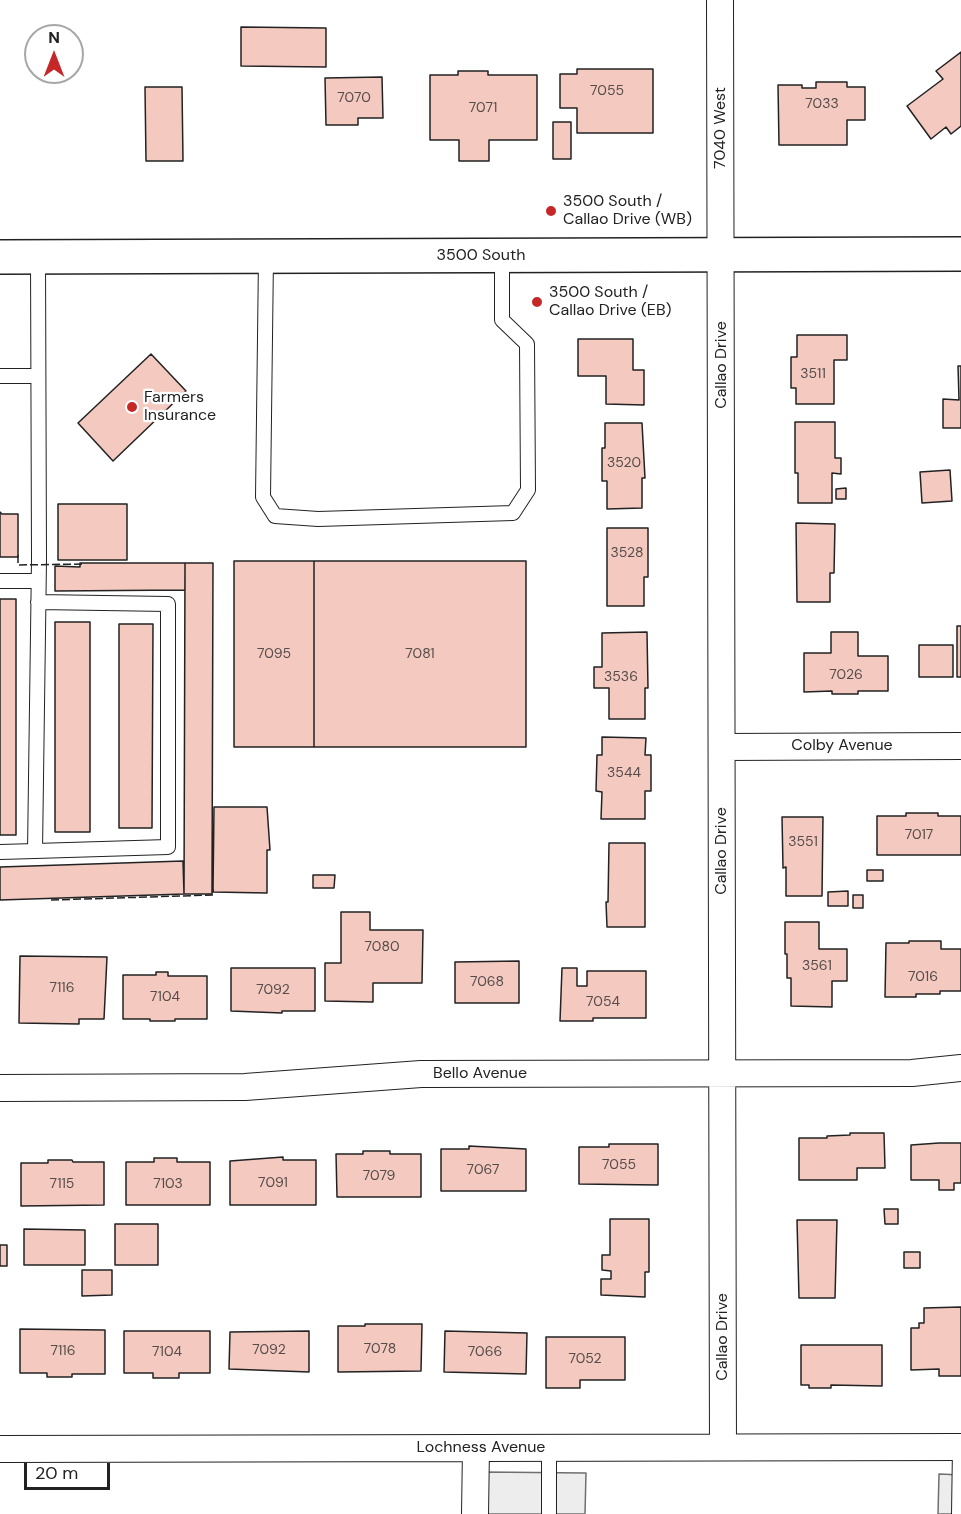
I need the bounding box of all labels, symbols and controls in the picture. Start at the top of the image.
north arrow [24,24,84,84]
text: N [48,27,60,48]
house number: 7055 [590,83,624,99]
street label: 7040 West [711,87,731,169]
house number: 7070 [337,90,371,106]
house number: 7033 [805,96,839,112]
house number: 7071 [469,100,497,116]
place label: 3500 South / Callao Drive (WB) [563,192,692,230]
marker: 3500 South / Callao Drive (WB) [544,204,558,218]
street label: 3500 South [437,246,525,266]
place label: 3500 South / Callao Drive (EB) [549,283,672,321]
marker: 3500 South / Callao Drive (EB) [530,295,544,309]
street label: Callao Drive [712,321,732,409]
house number: 3511 [800,366,826,382]
place label: Farmers Insurance [144,388,216,426]
marker: Farmers Insurance [125,400,139,414]
house number: 3520 [607,455,641,471]
house number: 3528 [611,545,643,561]
house number: 7095 [257,646,291,662]
house number: 7081 [405,646,435,662]
house number: 7026 [829,667,863,683]
house number: 3536 [604,669,638,685]
street label: Colby Avenue [791,736,893,756]
house number: 3544 [607,765,641,781]
street label: Callao Drive [712,807,732,895]
house number: 7017 [905,827,933,843]
house number: 3551 [788,834,818,850]
house number: 7080 [365,939,399,955]
house number: 3561 [802,958,832,974]
house number: 7016 [908,969,938,985]
house number: 7068 [470,974,504,990]
house number: 7116 [49,980,75,996]
house number: 7092 [256,982,290,998]
house number: 7104 [150,989,180,1005]
house number: 7054 [586,994,620,1010]
street label: Bello Avenue [433,1064,527,1084]
house number: 7055 [602,1157,636,1173]
house number: 7067 [467,1162,499,1178]
house number: 7079 [363,1168,395,1184]
house number: 7091 [258,1175,288,1191]
house number: 7115 [50,1176,74,1192]
house number: 7103 [153,1176,183,1192]
street label: Callao Drive [713,1293,733,1381]
house number: 7078 [364,1341,396,1357]
house number: 7092 [252,1342,286,1358]
house number: 7116 [50,1343,76,1359]
house number: 7104 [152,1344,182,1360]
house number: 7066 [468,1344,502,1360]
house number: 7052 [568,1351,602,1367]
street label: Lochness Avenue [417,1438,545,1458]
scale bar [27,1451,112,1489]
text: 20 m [35,1461,78,1485]

